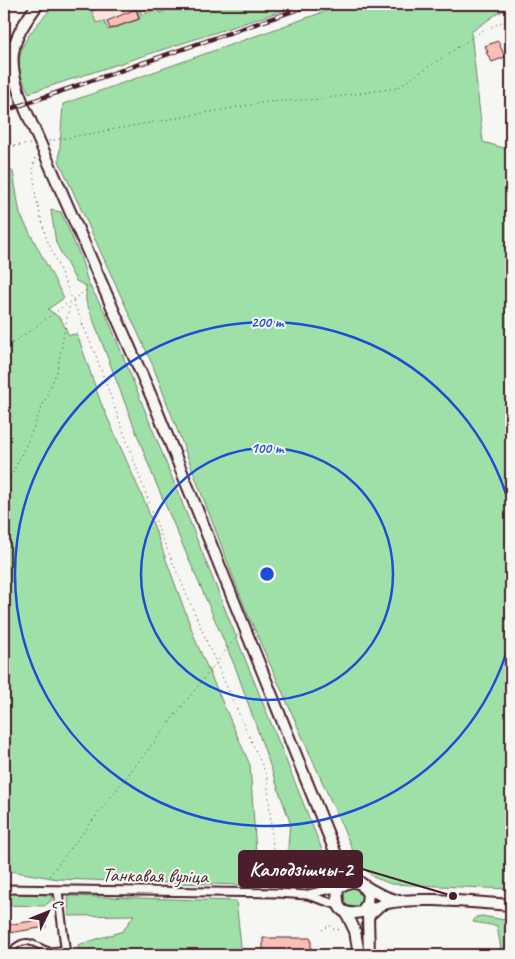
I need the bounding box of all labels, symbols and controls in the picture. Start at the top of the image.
text: 200 m [251,313,285,332]
text: 100 m [251,439,285,458]
centre of rings [258,565,276,583]
callout: Калодзішчы-2 [239,851,362,887]
text: Калодзішчы-2 [249,856,355,882]
street label: Танкавая вуліца [102,862,209,889]
north arrow [22,886,72,936]
text: С [49,895,67,913]

